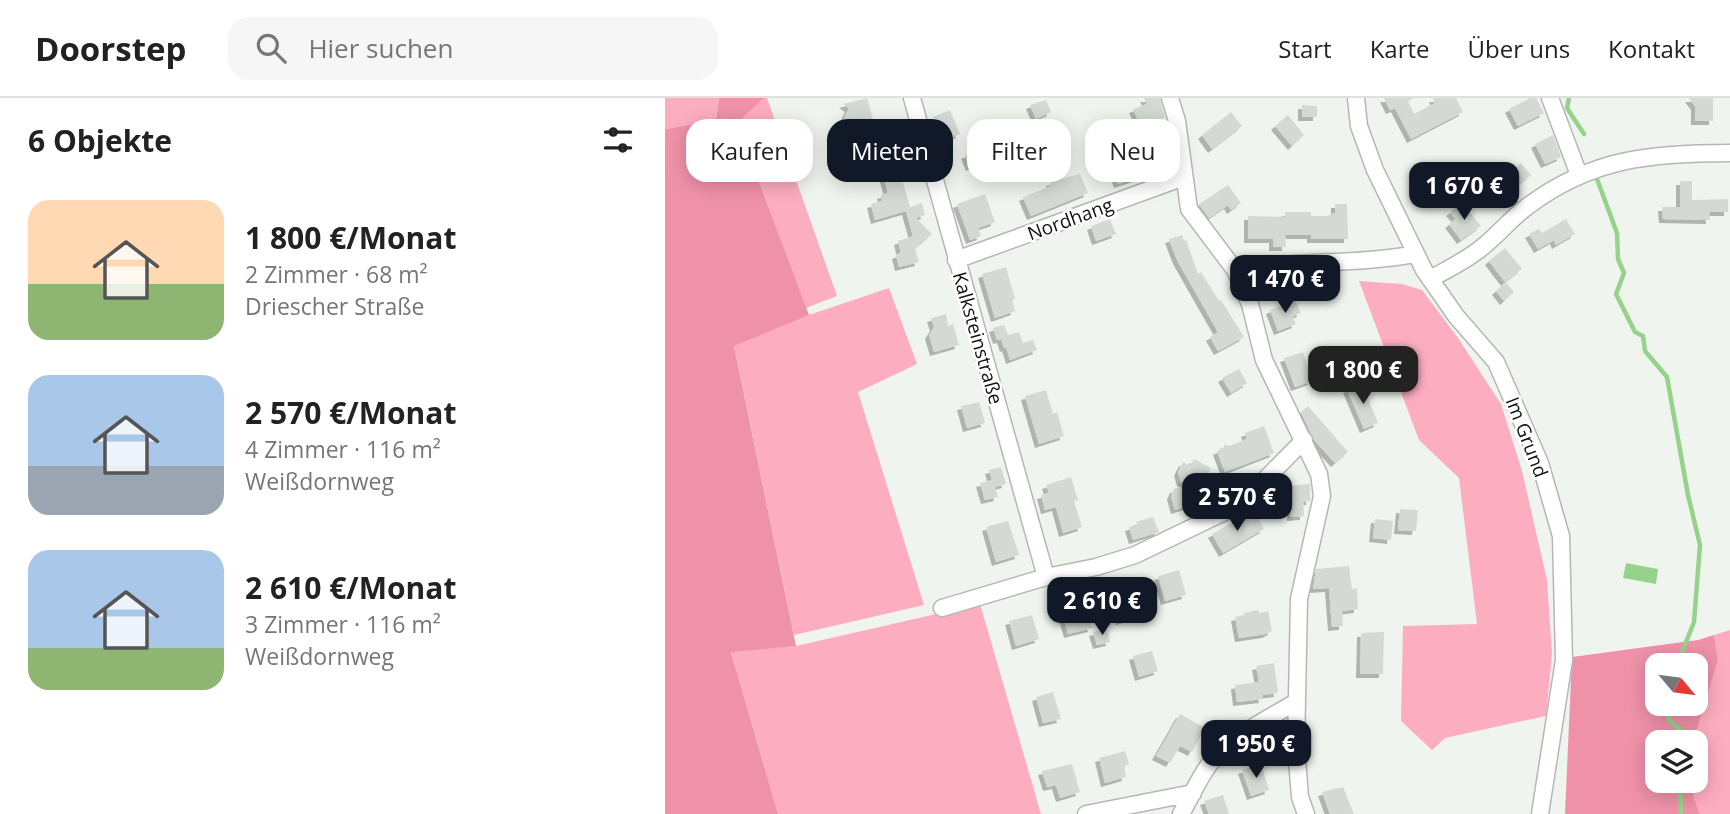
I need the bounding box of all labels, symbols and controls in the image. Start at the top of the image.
search box [228,17,718,80]
text: Doorstep [35,26,186,71]
icon: search [252,29,290,67]
text: Hier suchen [308,30,453,66]
text: Start [1278,32,1332,65]
text: Karte [1370,32,1430,65]
text: Über uns [1468,32,1570,65]
text: Kontakt [1608,32,1695,65]
chip: Kaufen [686,119,813,182]
chip: Mieten [827,119,953,182]
chip: Filter [967,119,1071,182]
chip: Neu [1085,119,1180,182]
text: 6 Objekte [28,120,172,161]
icon: filters [599,121,637,159]
pin: 1 670 € [1399,162,1529,222]
text: 1 670 € [1425,169,1503,201]
street label: Nordhang [1024,192,1116,246]
text: 1 800 €/Monat [245,217,456,258]
icon: home [84,228,168,312]
pin: 1 470 € [1220,256,1350,315]
text: 2 Zimmer · 68 m² [245,258,428,290]
text: 1 470 € [1246,262,1324,294]
street label: Kalksteinstraße [947,269,1009,407]
text: Driescher Straße [245,290,424,322]
pin: 1 800 € [1298,346,1428,406]
text: 1 800 € [1324,353,1402,385]
text: 2 570 €/Monat [245,392,456,433]
street label: Im Grund [1500,393,1554,481]
icon: home [84,403,168,487]
text: 4 Zimmer · 116 m² [245,433,441,465]
text: Weißdornweg [245,465,394,497]
pin: 2 570 € [1172,474,1302,533]
text: 2 570 € [1198,480,1276,512]
text: 2 610 €/Monat [245,567,456,608]
icon: home [84,578,168,662]
pin: 2 610 € [1037,578,1167,637]
text: 2 610 € [1063,584,1141,616]
text: 3 Zimmer · 116 m² [245,608,441,640]
text: Weißdornweg [245,640,394,672]
north arrow [1645,653,1708,716]
map controls [1645,653,1708,793]
pin: 1 950 € [1191,720,1321,780]
text: 1 950 € [1217,727,1295,759]
button: layers [1645,730,1708,793]

